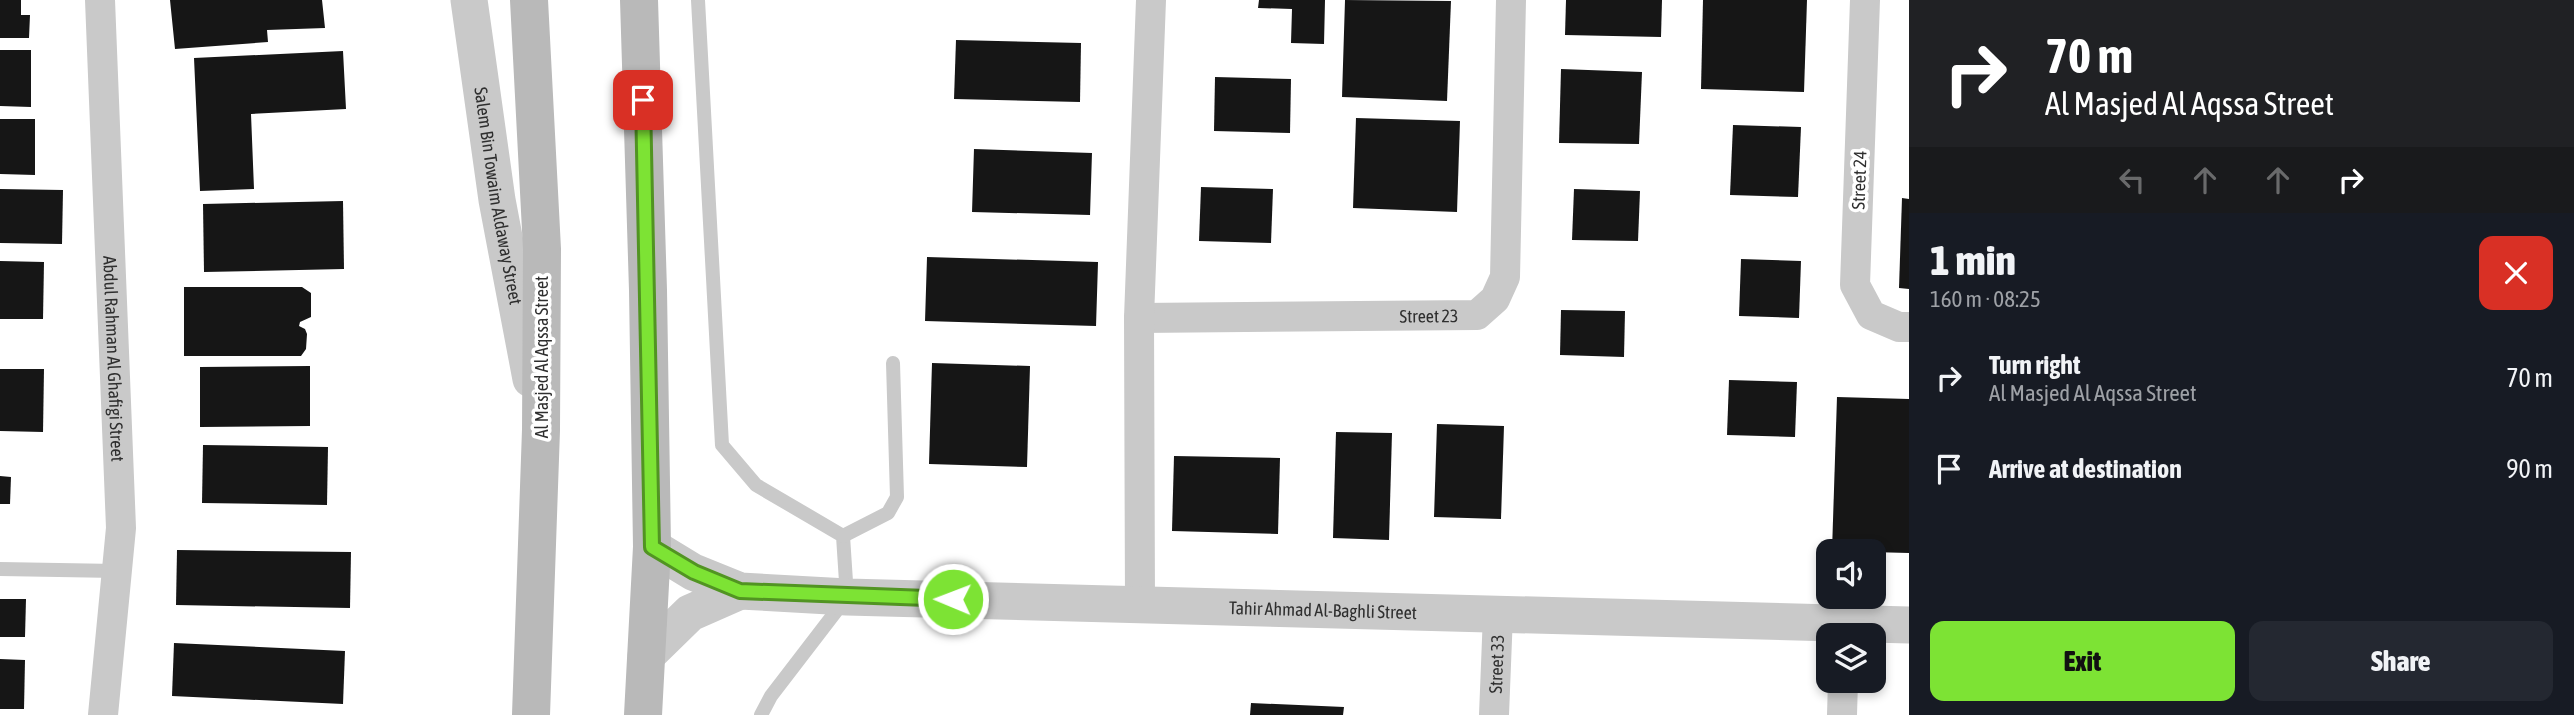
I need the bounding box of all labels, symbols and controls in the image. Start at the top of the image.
text: 70 m [2045,27,2133,83]
icon: right [1930,28,2021,119]
pin [613,70,673,130]
icon: arrive [624,81,662,119]
street label: Salem Bin Towaim Aldaway Street [471,85,527,306]
text: Al Masjed Al Aqssa Street [2045,85,2334,122]
street label: Street 24 [1847,150,1871,210]
icon: left [2113,161,2151,199]
icon: ahead [2186,161,2224,199]
icon: ahead [2259,161,2297,199]
icon: right [2332,161,2370,199]
text: 1 min [1930,236,2016,284]
button: close [2479,236,2553,310]
street label: Abdul Rahman Al Ghafigi Street [100,255,129,462]
street label: Al Masjed Al Aqssa Street [531,276,552,438]
text: 160 m · 08:25 [1930,286,2041,312]
street label: Street 23 [1399,305,1459,326]
text: Turn right [1989,350,2080,380]
icon: right [1930,359,1968,397]
text: 70 m [2506,363,2553,393]
text: Al Masjed Al Aqssa Street [1989,380,2197,406]
icon: arrive [1930,450,1968,488]
text: Arrive at destination [1989,454,2182,484]
text: 90 m [2506,454,2553,484]
map controls [1816,539,1886,693]
button: sound [1816,539,1886,609]
position arrow [916,562,990,636]
street label: Tahir Ahmad Al-Baghli Street [1229,597,1417,623]
button: Exit [1930,621,2235,701]
button: Share [2249,621,2553,701]
button: layers [1816,623,1886,693]
street label: Street 33 [1484,634,1508,694]

